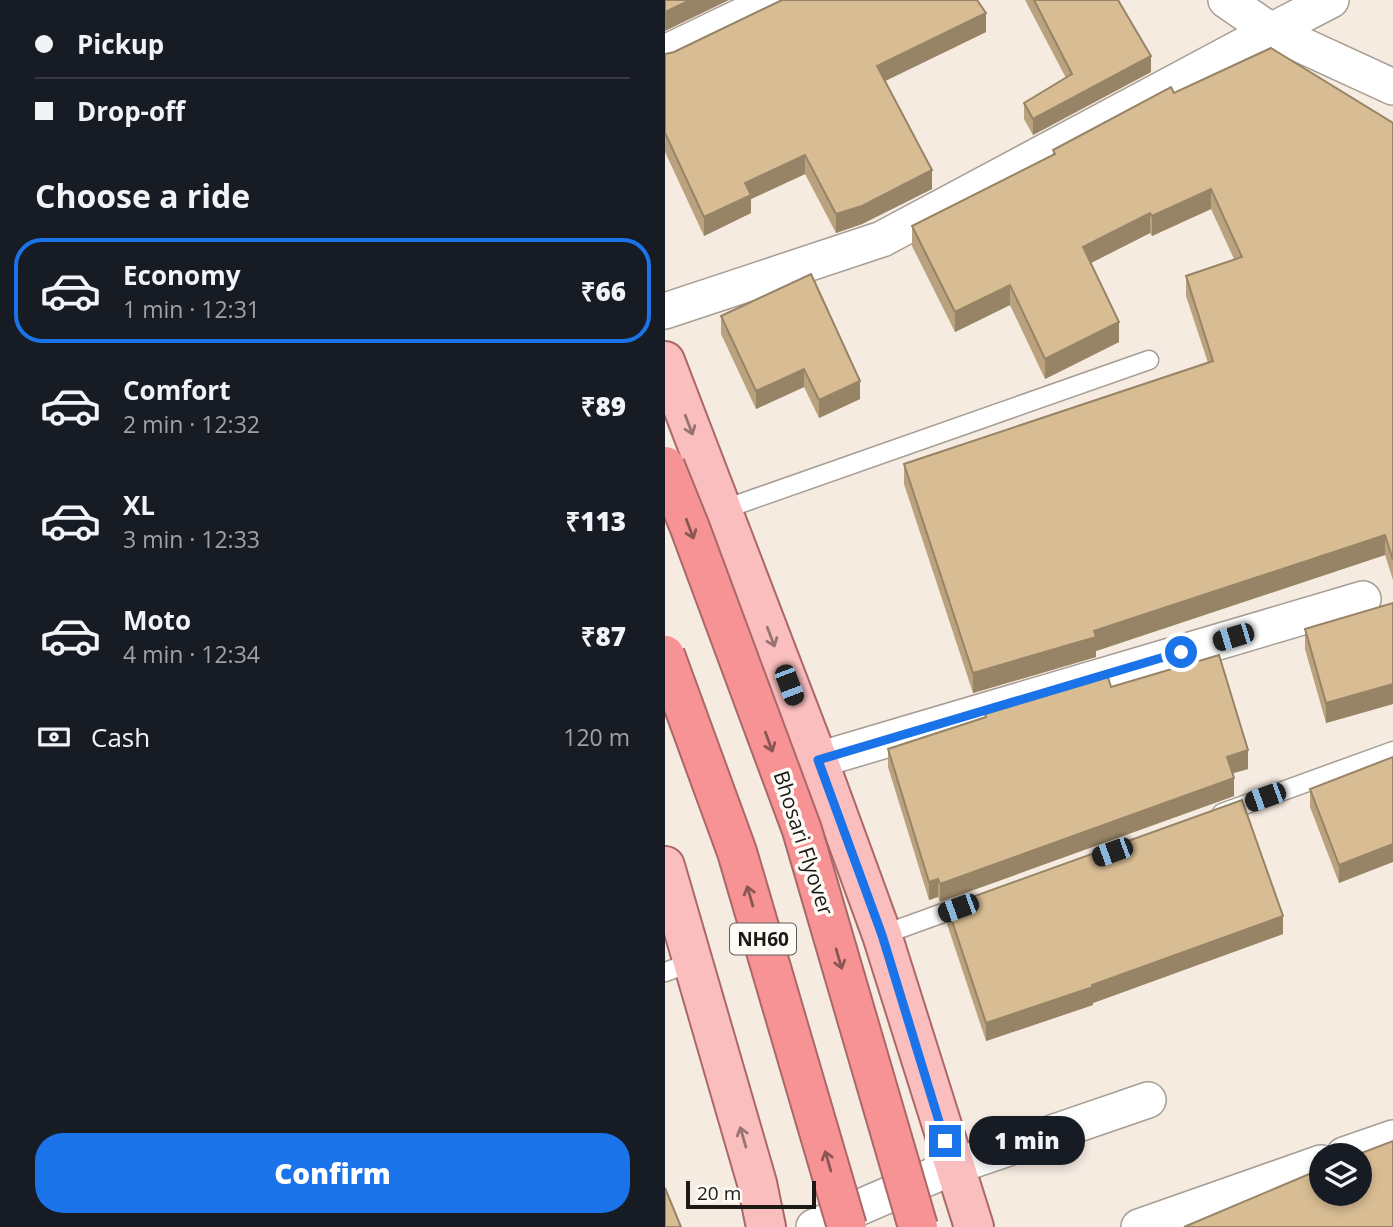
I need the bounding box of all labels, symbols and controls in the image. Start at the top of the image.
text: Pickup [77,26,164,62]
text: Drop-off [77,93,185,129]
text: Choose a ride [35,174,250,217]
text: Economy [123,257,241,293]
icon: car [39,259,102,322]
text: ₹66 [581,273,626,309]
text: 1 min · 12:31 [123,293,260,325]
text: Comfort [123,372,230,408]
icon: car [39,374,102,437]
text: ₹89 [581,388,626,424]
text: 2 min · 12:32 [123,408,260,440]
one-way arrow [684,413,697,435]
text: XL [123,487,155,523]
icon: car [39,489,102,552]
text: ₹113 [565,503,626,539]
one-way arrow [685,518,698,539]
text: 3 min · 12:33 [123,523,260,555]
text: Moto [123,602,191,638]
icon: car [39,604,102,667]
text: ₹87 [581,618,626,654]
car [1210,621,1257,653]
one-way arrow [765,626,778,648]
route start [1165,636,1197,668]
text: 4 min · 12:34 [123,638,260,670]
car [772,662,807,708]
icon: cash [35,718,73,756]
text: Cash [91,719,150,755]
text: 120 m [563,721,630,753]
one-way arrow [764,731,776,753]
street label: Bhosari Flyover [767,767,841,919]
car [1242,780,1289,814]
car [1089,835,1136,869]
one-way arrow [743,885,756,907]
car [935,891,982,925]
road number: NH60 [730,923,796,954]
one-way arrow [834,947,847,969]
callout: 1 min [969,1116,1085,1166]
text: 1 min [994,1124,1060,1156]
route end [929,1125,961,1157]
one-way arrow [736,1126,749,1148]
button: Confirm [35,1133,630,1213]
map controls [1309,1143,1372,1206]
button: layers [1309,1143,1372,1206]
one-way arrow [821,1151,834,1173]
scale bar [686,1178,815,1210]
text: 20 m [697,1180,741,1206]

